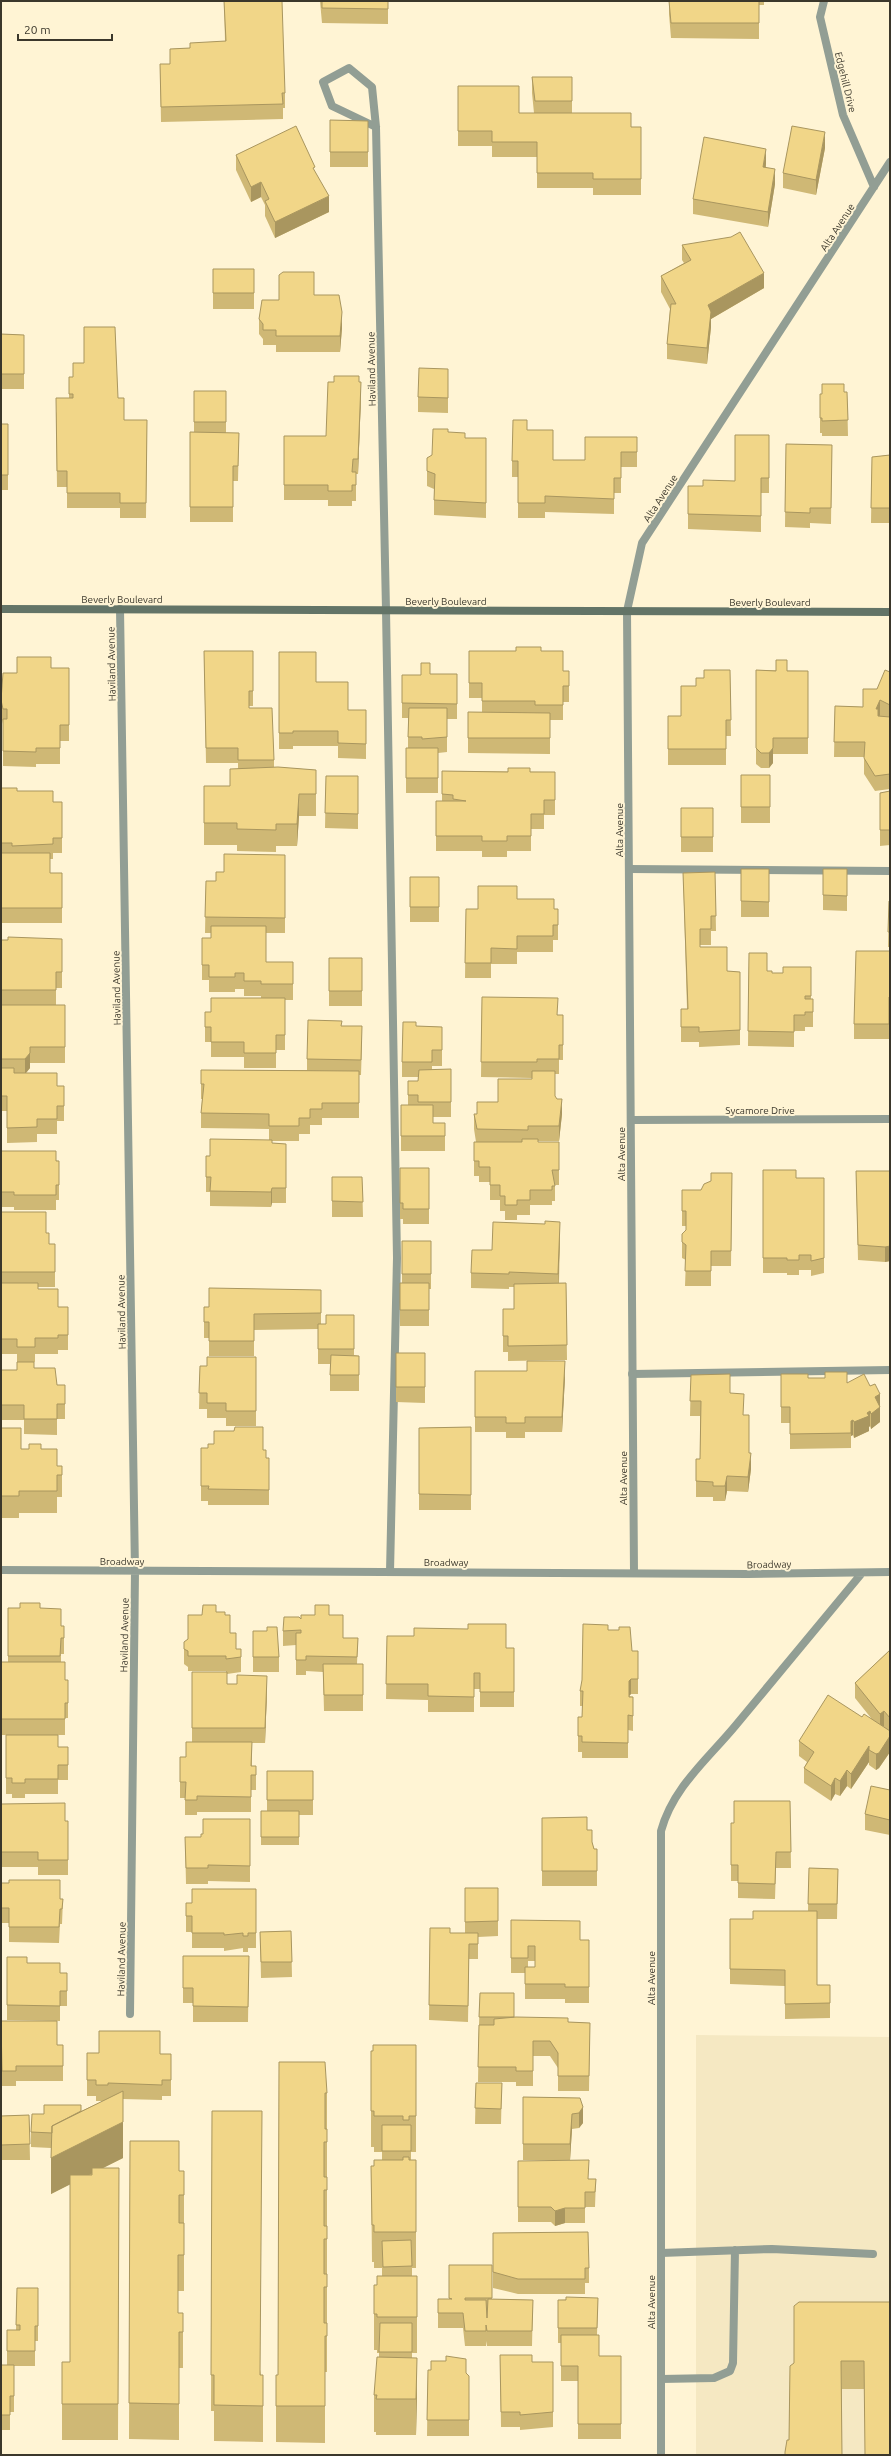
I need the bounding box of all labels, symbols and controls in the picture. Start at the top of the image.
scale bar [18,16,112,42]
text: 20 m [24,23,51,36]
street label: Edgehill Drive [833,51,858,114]
street label: Alta Avenue [818,202,857,253]
street label: Haviland Avenue [365,332,378,406]
street label: Alta Avenue [641,473,680,524]
street label: Beverly Boulevard [81,594,163,605]
street label: Beverly Boulevard [405,596,487,607]
street label: Beverly Boulevard [729,597,811,608]
street label: Haviland Avenue [105,627,118,701]
street label: Alta Avenue [614,803,625,857]
street label: Haviland Avenue [110,951,123,1025]
street label: Sycamore Drive [725,1105,795,1116]
street label: Alta Avenue [616,1127,627,1181]
street label: Haviland Avenue [115,1275,128,1349]
street label: Alta Avenue [618,1451,629,1505]
street label: Broadway [100,1556,145,1567]
street label: Broadway [424,1557,469,1568]
street label: Broadway [747,1559,792,1570]
street label: Haviland Avenue [118,1598,131,1672]
street label: Haviland Avenue [115,1922,128,1996]
street label: Alta Avenue [646,1951,657,2005]
street label: Alta Avenue [646,2275,657,2329]

